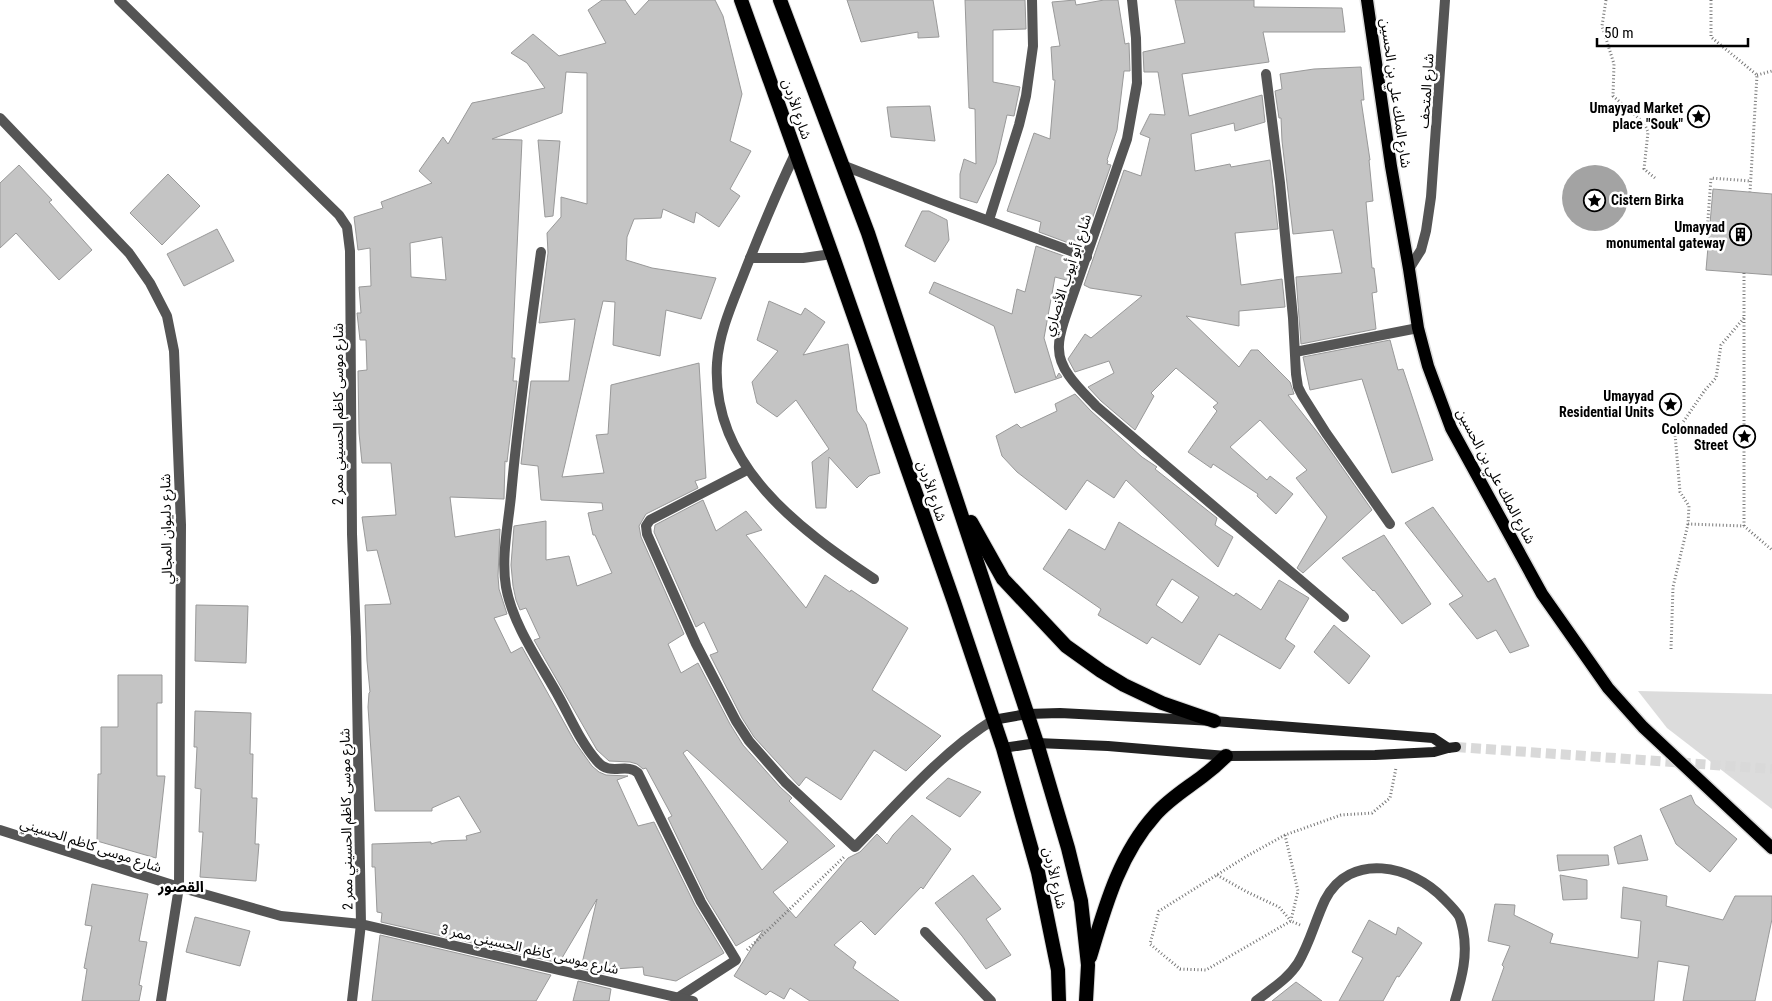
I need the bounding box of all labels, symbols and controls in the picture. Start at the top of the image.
scale bar [1597,15,1748,47]
street label: شارع الملك علي بن الحسين [1374,17,1414,169]
text: 50 m [1604,24,1634,42]
street label: شارع المتحف [1415,53,1440,129]
street label: شارع الأردن [776,77,815,142]
place label: Umayyad Market place "Souk" [1590,100,1684,132]
place icon: Umayyad Market place "Souk" [1687,104,1711,128]
place icon: Cistern Birka [1583,188,1607,212]
place label: Cistern Birka [1611,192,1684,208]
street label: شارع أبو أيوب الأنصاري [1039,212,1097,339]
place label: Umayyad monumental gateway [1606,219,1726,251]
building icon: Umayyad monumental gateway [1729,223,1753,247]
street label: شارع موسى كاظم الحسيني ممر 2 [330,323,349,505]
place label: Umayyad Residential Units [1559,388,1654,420]
place icon: Umayyad Residential Units [1658,392,1682,416]
street label: شارع الملك علي بن الحسين [1451,406,1539,548]
place label: Colonnaded Street [1662,421,1728,453]
place icon: Colonnaded Street [1732,425,1756,449]
street label: شارع الأردن [911,459,950,524]
street label: شارع دليوان المجالي [157,473,178,585]
street label: شارع موسى كاظم الحسيني ممر 2 [336,728,359,910]
street label: شارع موسى كاظم الحسيني [17,815,164,878]
street label: شارع الأردن [1037,846,1070,911]
district label: القصور [157,878,204,896]
street label: شارع موسى كاظم الحسيني ممر 3 [439,921,620,980]

